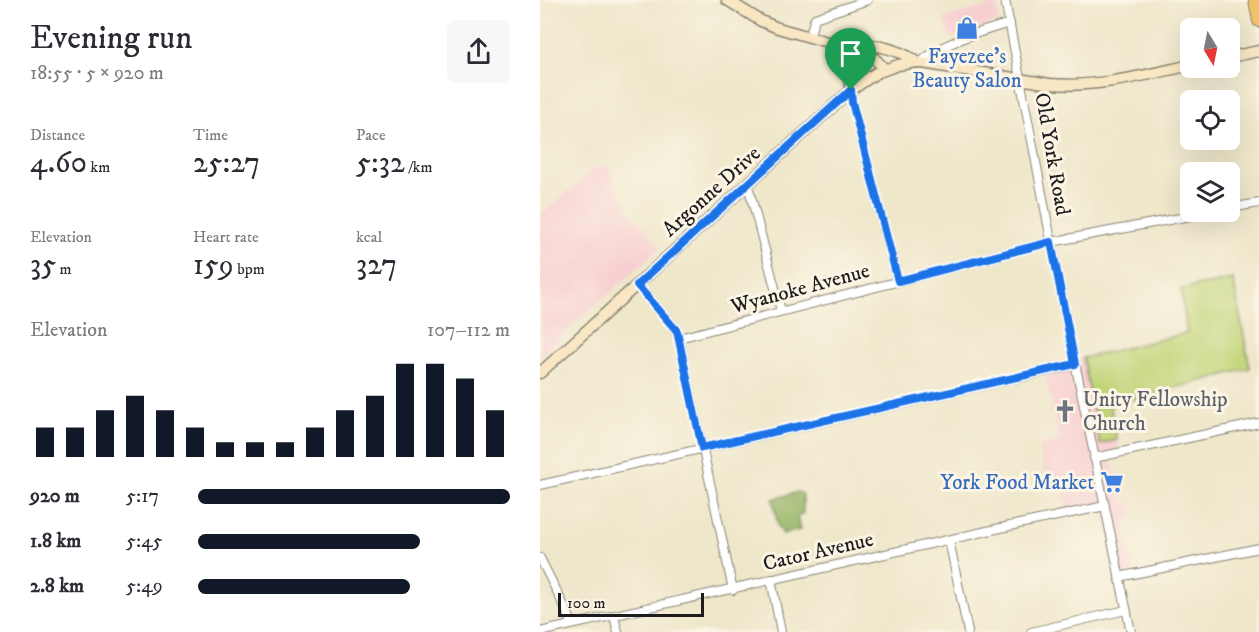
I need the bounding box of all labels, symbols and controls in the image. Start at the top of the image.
shop icon: Fayezee's Beauty Salon [954,15,980,41]
text: Evening run [30,18,192,59]
north arrow [1180,18,1240,78]
map controls [1180,18,1240,222]
button: share [447,20,510,83]
pin [825,28,876,90]
icon: arrive [834,37,867,70]
place label: Fayezee's Beauty Salon [912,44,1022,94]
text: 18:55 · 5 × 920 m [30,61,164,86]
button: locate [1180,90,1240,150]
street label: Old York Road [1028,91,1076,218]
text: Distance [30,125,85,145]
text: Time [193,125,228,145]
text: Pace [356,125,386,145]
street label: Argonne Drive [657,141,766,243]
text: 4.60 [30,145,87,182]
text: 25:27 [193,145,260,182]
text: 5:32 [356,145,405,182]
text: km [87,157,110,177]
text: /km [405,157,432,177]
button: layers [1180,162,1240,222]
text: Elevation [30,227,92,247]
text: Heart rate [193,227,259,247]
text: kcal [356,227,382,247]
text: 35 [30,247,56,284]
text: 159 [193,247,234,284]
text: 327 [356,247,397,284]
street label: Wyanoke Avenue [727,258,873,320]
text: m [56,259,72,279]
text: bpm [234,259,265,279]
text: Elevation [30,318,107,343]
text: 107–112 m [427,318,510,343]
place label: Unity Fellowship Church [1083,387,1227,437]
church icon: Unity Fellowship Church [1052,398,1078,424]
supermarket icon: York Food Market [1099,469,1125,495]
place label: York Food Market [940,470,1094,496]
text: 920 m [30,484,80,509]
text: 5:17 [126,484,159,509]
street label: Cator Avenue [760,527,876,577]
text: 1.8 km [30,529,81,554]
text: 5:45 [126,529,162,554]
text: 2.8 km [30,574,84,599]
text: 5:49 [126,574,163,599]
scale bar [558,590,704,618]
text: 100 m [567,593,606,613]

